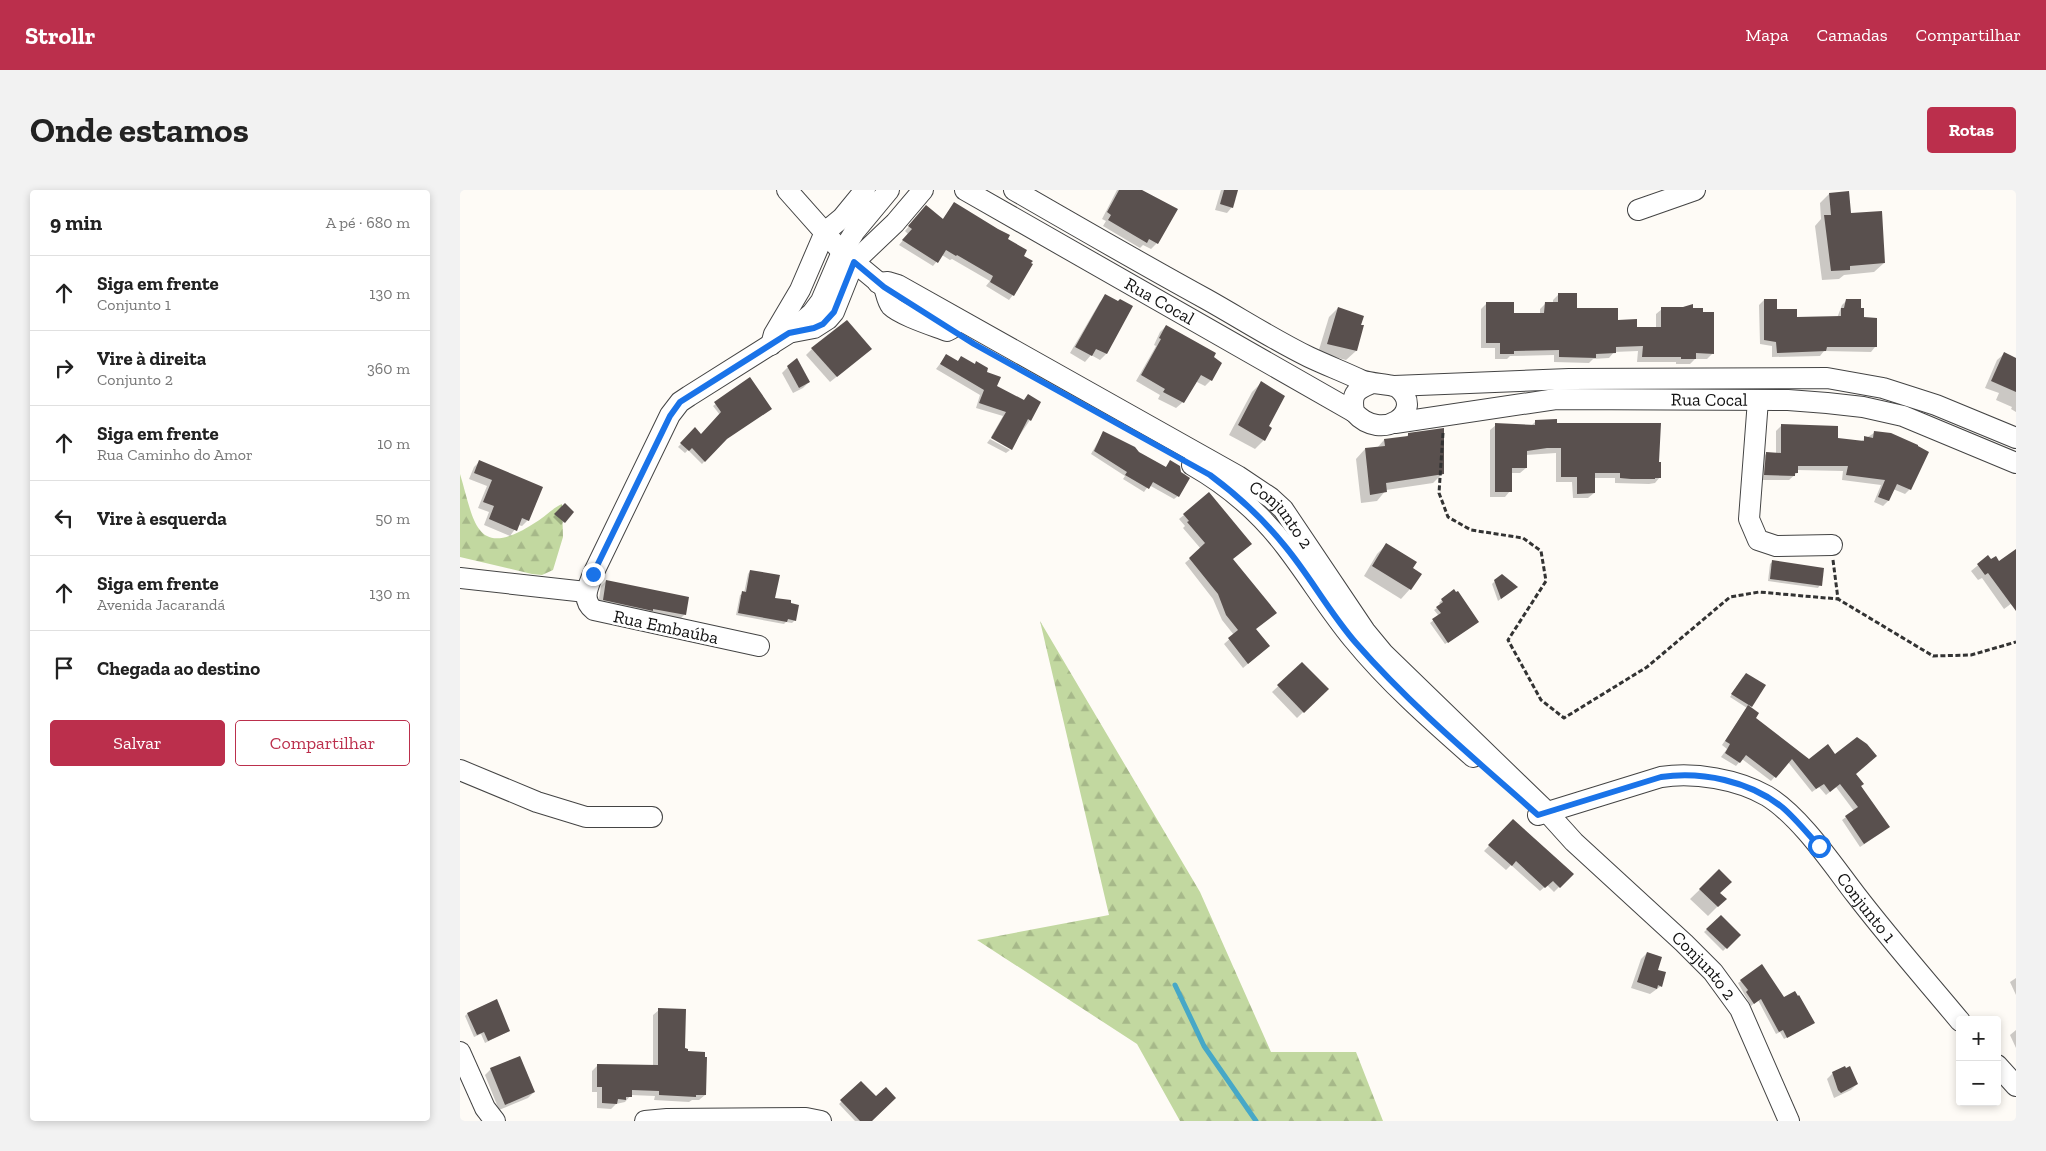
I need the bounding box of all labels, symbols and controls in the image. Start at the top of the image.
text: Strollr [25,21,95,50]
text: Mapa [1746,24,1789,46]
text: Camadas [1817,24,1888,46]
text: Compartilhar [1916,24,2021,46]
button: Rotas [1927,107,2016,153]
text: Onde estamos [30,109,249,151]
text: 9 min [50,210,102,235]
text: A pé · 680 m [326,213,410,232]
text: Siga em frente [97,272,219,295]
street label: Rua Cocal [1121,272,1198,330]
icon: ahead [50,279,78,307]
text: 130 m [369,284,410,303]
text: Conjunto 1 [97,295,171,314]
text: Vire à direita [97,347,206,370]
icon: right [50,354,78,382]
text: 360 m [367,359,410,378]
text: Conjunto 2 [97,370,173,389]
street label: Rua Cocal [1671,388,1748,411]
text: Siga em frente [97,422,219,445]
icon: ahead [50,429,78,457]
text: 10 m [377,434,410,453]
text: Rua Caminho do Amor [97,445,253,464]
street label: Conjunto 2 [1245,476,1317,553]
icon: left [50,504,78,532]
text: Vire à esquerda [97,507,227,530]
text: 50 m [375,509,410,528]
route end [582,563,605,586]
text: Siga em frente [97,572,219,595]
icon: ahead [50,579,78,607]
text: 130 m [369,584,410,603]
text: Avenida Jacarandá [97,595,225,614]
street label: Rua Embaúba [611,605,721,649]
icon: arrive [50,654,78,682]
text: Chegada ao destino [97,657,260,680]
button: Salvar [50,720,225,766]
button: Compartilhar [235,720,410,766]
route start [1808,835,1831,858]
street label: Conjunto 1 [1832,868,1900,947]
street label: Conjunto 2 [1667,926,1741,1004]
map controls [1956,1016,2001,1106]
button: + [1956,1016,2001,1061]
button: − [1956,1061,2001,1106]

